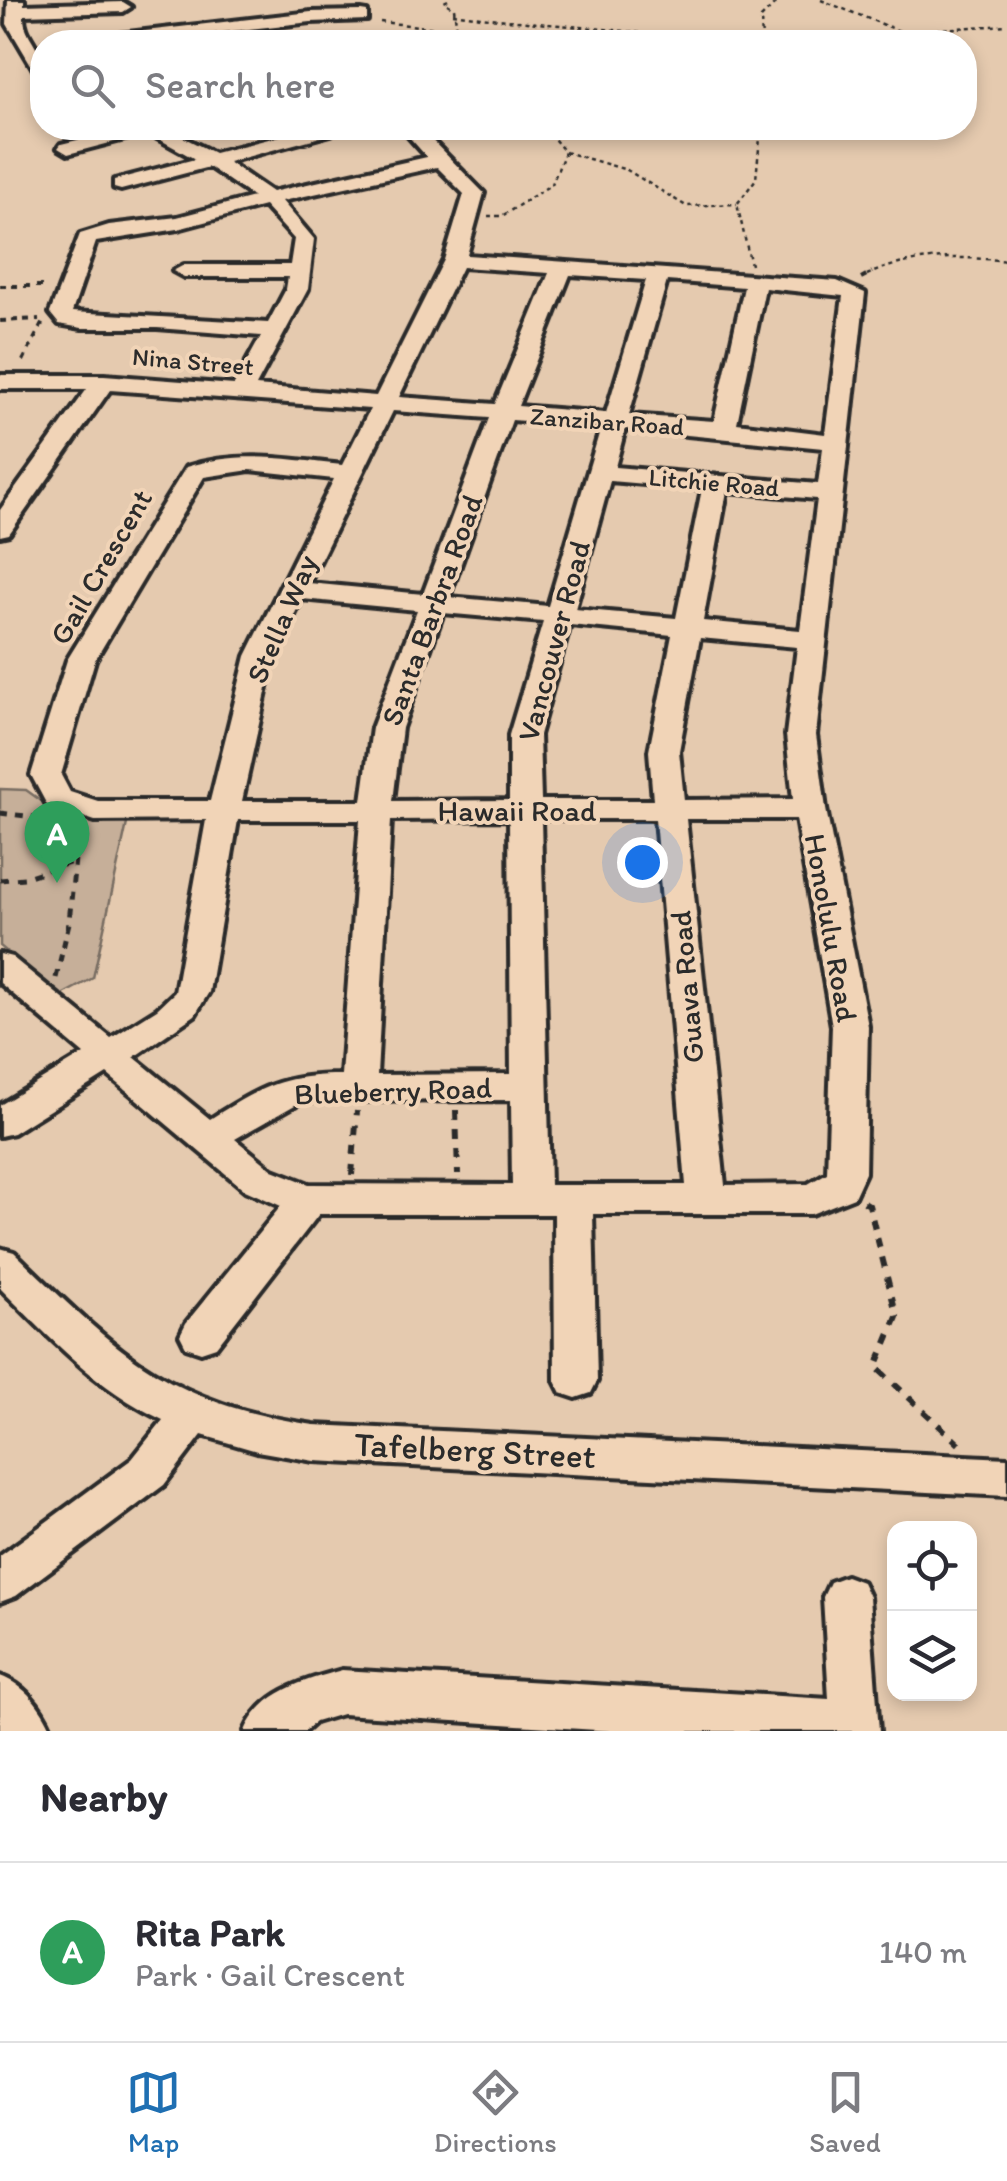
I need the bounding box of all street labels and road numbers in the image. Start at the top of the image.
street label: Nina Street [131,341,255,381]
street label: Zanzibar Road [529,401,686,441]
street label: Litchie Road [647,461,781,503]
street label: Gail Crescent [41,482,160,651]
street label: Santa Barbra Road [373,489,490,730]
street label: Vancouver Road [509,536,598,745]
street label: Stella Way [238,549,325,689]
street label: Hawaii Road [437,792,597,829]
street label: Honolulu Road [797,831,866,1026]
street label: Guava Road [661,909,712,1065]
street label: Blueberry Road [293,1069,492,1112]
street label: Tafelberg Street [353,1423,597,1477]

